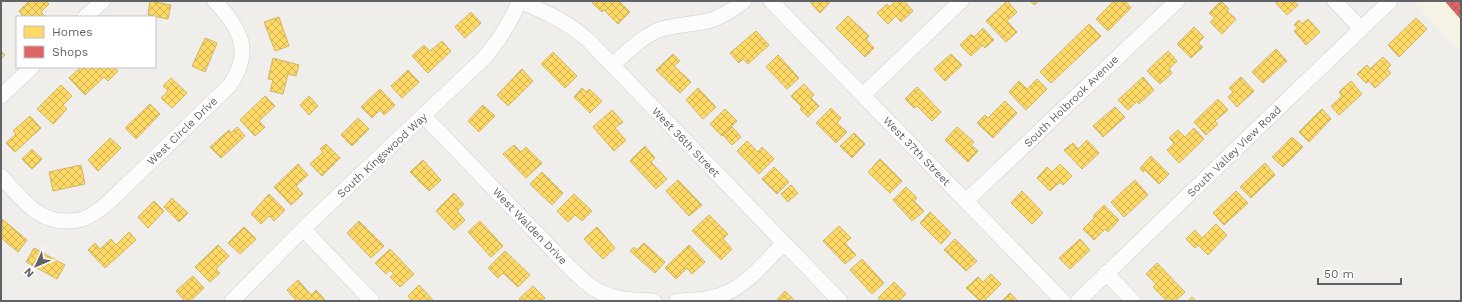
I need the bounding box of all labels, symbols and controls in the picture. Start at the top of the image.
legend [16,16,156,68]
text: Homes [52,25,93,39]
text: Shops [52,45,88,59]
street label: South Holbrook Avenue [1021,53,1121,150]
street label: West Circle Drive [145,95,220,168]
street label: South Valley View Road [1185,103,1284,200]
street label: West 36th Street [649,105,723,180]
street label: South Kingswood Way [335,110,430,200]
street label: West 37th Street [880,114,953,189]
street label: West Walden Drive [490,185,570,267]
north arrow [16,246,56,286]
scale bar [1318,260,1401,286]
text: N [22,265,37,280]
text: 50 m [1324,267,1354,281]

